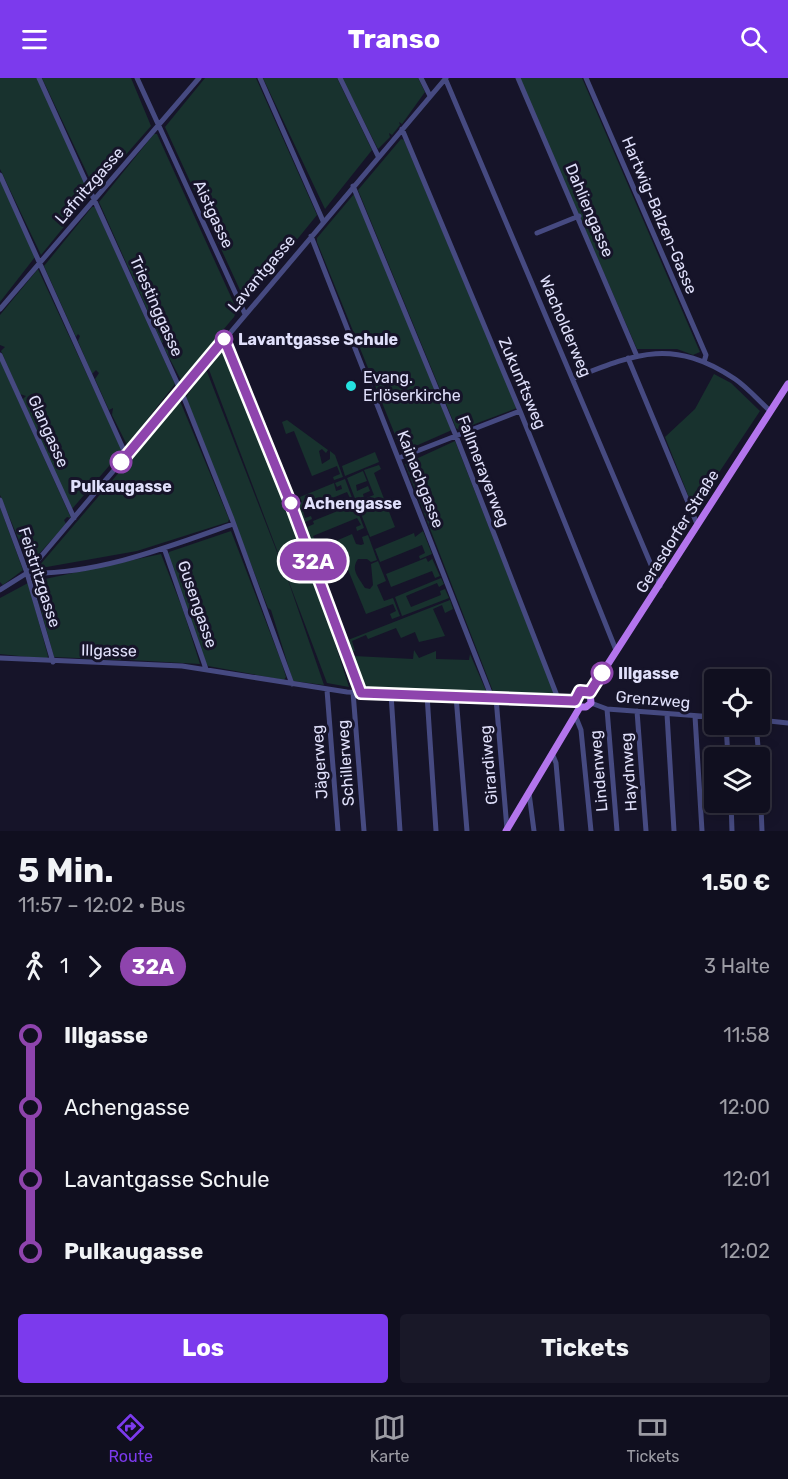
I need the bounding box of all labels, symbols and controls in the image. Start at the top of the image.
icon: menu [18,23,51,56]
text: Transo [348,23,440,55]
icon: search [737,23,770,56]
street label: Hartwig-Balzen-Gasse [618,134,701,297]
street label: Lafnitzgasse [51,143,128,228]
street label: Dahliengasse [561,161,618,260]
street label: Aistgasse [190,177,238,251]
street label: Lavantgasse [224,231,299,316]
street label: Triestinggasse [126,253,187,359]
street label: Wacholderweg [536,272,596,380]
marker: Lavantgasse Schule [215,330,233,348]
place label: Lavantgasse Schule [238,330,398,349]
street label: Zukunftsweg [495,334,550,432]
place label: Evang. Erlöserkirche [363,368,461,405]
marker: Evang. Erlöserkirche [344,379,358,393]
street label: Glangasse [24,392,73,470]
street label: Fallmerayerweg [454,413,514,530]
street label: Kainachgasse [393,428,448,531]
marker: Pulkaugasse [110,451,132,473]
street label: Gerasdorfer Straße [632,466,723,596]
place label: Pulkaugasse [70,477,172,496]
marker: Achengasse [282,494,300,512]
place label: Achengasse [304,494,402,513]
street label: Feistritzgasse [14,525,65,630]
line badge: 32A [278,542,348,580]
text: 32A [292,549,334,574]
street label: Gusengasse [174,558,221,650]
street label: Illgasse [81,641,137,660]
marker: Illgasse [591,662,613,684]
place label: Illgasse [618,664,679,683]
map controls [704,669,770,813]
button: locate [704,669,770,735]
street label: Grenzweg [615,687,691,712]
street label: Schillerweg [333,719,358,807]
street label: Jägerweg [307,724,332,800]
street label: Girardiweg [476,724,501,806]
street label: Lindenweg [585,729,612,813]
street label: Haydnweg [616,732,641,812]
button: layers [704,747,770,813]
text: 5 Min. [18,851,114,890]
text: 1.50 € [702,869,770,896]
text: 11:57 – 12:02 · Bus [18,893,186,917]
icon: walk [18,950,51,983]
icon: forward [78,950,111,983]
text: 1 [60,954,69,978]
text: 32A [132,954,174,979]
text: 3 Halte [704,954,770,978]
text: Illgasse [64,1022,148,1049]
text: 11:58 [723,1023,770,1047]
text: Achengasse [64,1094,190,1121]
text: 12:00 [719,1095,770,1119]
text: Lavantgasse Schule [64,1166,270,1193]
text: 12:01 [723,1167,770,1191]
text: Pulkaugasse [64,1238,203,1265]
text: 12:02 [720,1239,770,1263]
button: Los [18,1314,388,1383]
button: Tickets [400,1314,770,1383]
tab: Route [108,1411,153,1466]
tab: Karte [370,1411,409,1466]
tab: Tickets [626,1411,680,1466]

